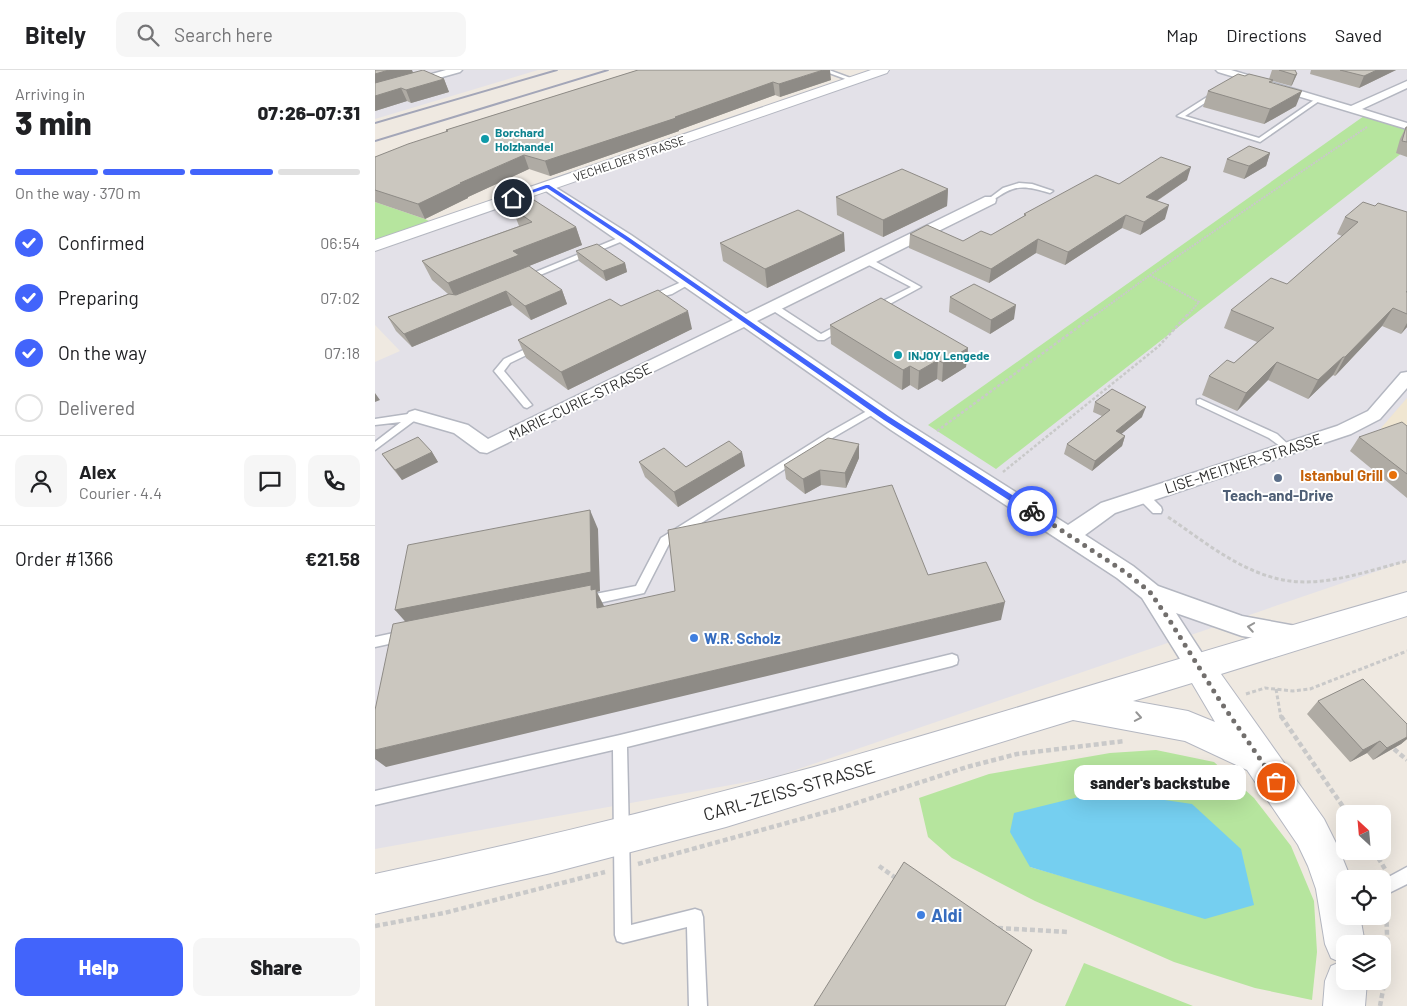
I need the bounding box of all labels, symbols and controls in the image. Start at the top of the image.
search box [116,12,466,57]
text: Bitely [25,20,86,49]
icon: search [134,21,162,49]
text: Search here [174,23,273,46]
text: Map [1166,24,1198,46]
text: Directions [1226,24,1307,46]
text: Saved [1335,24,1382,46]
text: Arriving in [15,84,85,103]
text: 07:26–07:31 [257,101,360,124]
text: 3 min [15,103,92,141]
place label: Borchard Holzhandel [495,125,553,153]
street label: VECHELDER STRASSE [571,132,687,184]
marker: Borchard Holzhandel [479,133,491,145]
pin [492,177,534,219]
text: On the way · 370 m [15,183,141,202]
icon: home [499,184,527,212]
icon: check [15,229,43,257]
text: Confirmed [58,231,145,254]
text: 06:54 [320,233,360,252]
icon: check [15,284,43,312]
text: Preparing [58,286,139,309]
text: 07:02 [320,288,360,307]
icon: check [15,339,43,367]
text: On the way [58,341,147,364]
text: 07:18 [324,343,360,362]
place label: INJOY Lengede [908,348,990,362]
marker: INJOY Lengede [892,349,904,361]
street label: MARIE-CURIE-STRASSE [506,359,654,443]
text: Delivered [58,396,135,419]
street label: LISE-MEITNER-STRASSE [1162,429,1324,497]
button: person [15,455,67,507]
button: chat [244,455,296,507]
button: phone [308,455,360,507]
text: Alex [79,460,117,483]
place label: Istanbul Grill [1300,466,1383,484]
marker: Istanbul Grill [1387,469,1399,481]
marker: Teach-and-Drive [1272,472,1284,484]
text: Courier · 4.4 [79,483,162,502]
courier [1007,486,1057,536]
place label: Teach-and-Drive [1223,486,1333,504]
icon: bike [1018,497,1046,525]
text: Order #1366 [15,547,113,570]
text: €21.58 [305,547,360,570]
one-way arrow [1247,622,1255,633]
place label: W.R. Scholz [704,629,781,647]
marker: W.R. Scholz [688,632,700,644]
one-way arrow [1134,712,1142,722]
street label: CARL-ZEISS-STRASSE [700,755,878,825]
pin [1255,761,1297,803]
callout: sander's backstube [1073,764,1246,800]
icon: bag [1262,768,1290,796]
text: sander's backstube [1090,773,1230,792]
north arrow [1336,805,1391,860]
map controls [1336,805,1391,990]
button: locate [1336,870,1391,925]
place label: Aldi [931,904,962,926]
marker: Aldi [915,909,927,921]
button: layers [1336,935,1391,990]
button: Help [15,938,183,996]
button: Share [193,938,360,996]

